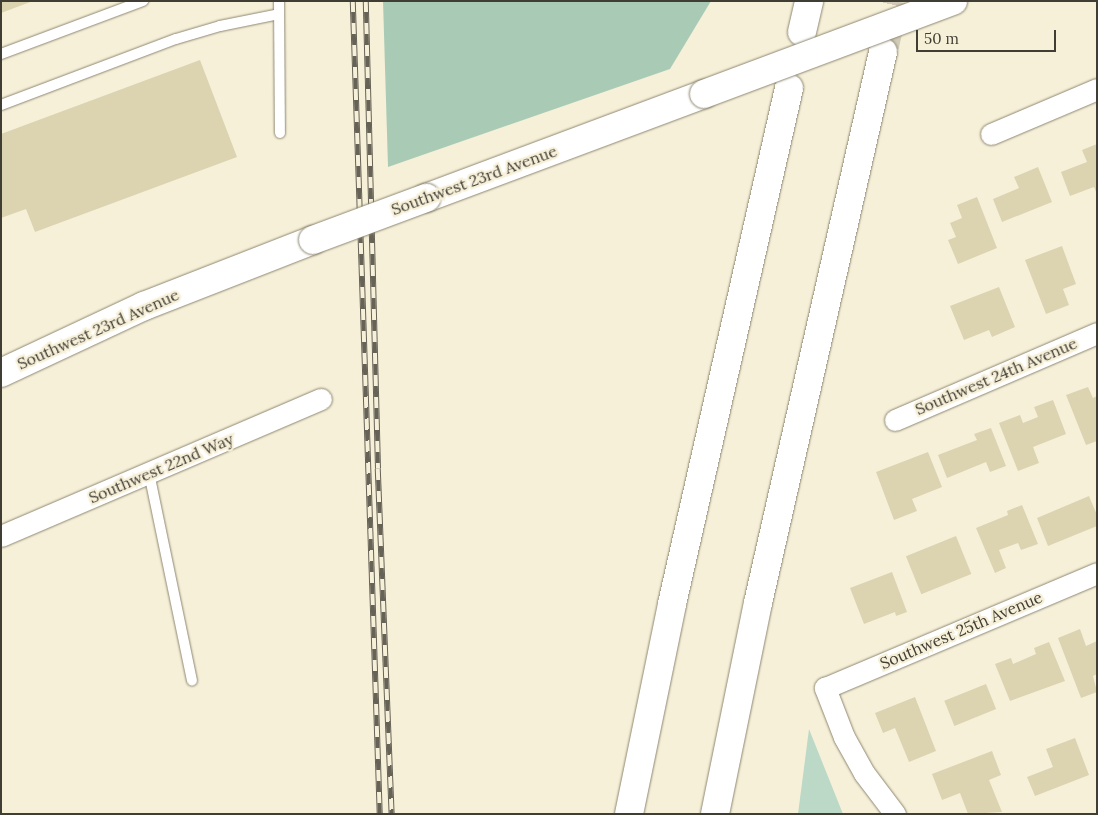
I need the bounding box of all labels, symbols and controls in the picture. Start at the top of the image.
scale bar [918,20,1058,52]
text: 50 m [924,29,959,48]
street label: Southwest 23rd Avenue [389,141,559,219]
street label: Southwest 23rd Avenue [14,285,182,373]
street label: Southwest 24th Avenue [912,333,1080,419]
street label: Southwest 22nd Way [86,429,236,507]
street label: Southwest 25th Avenue [877,587,1045,673]

